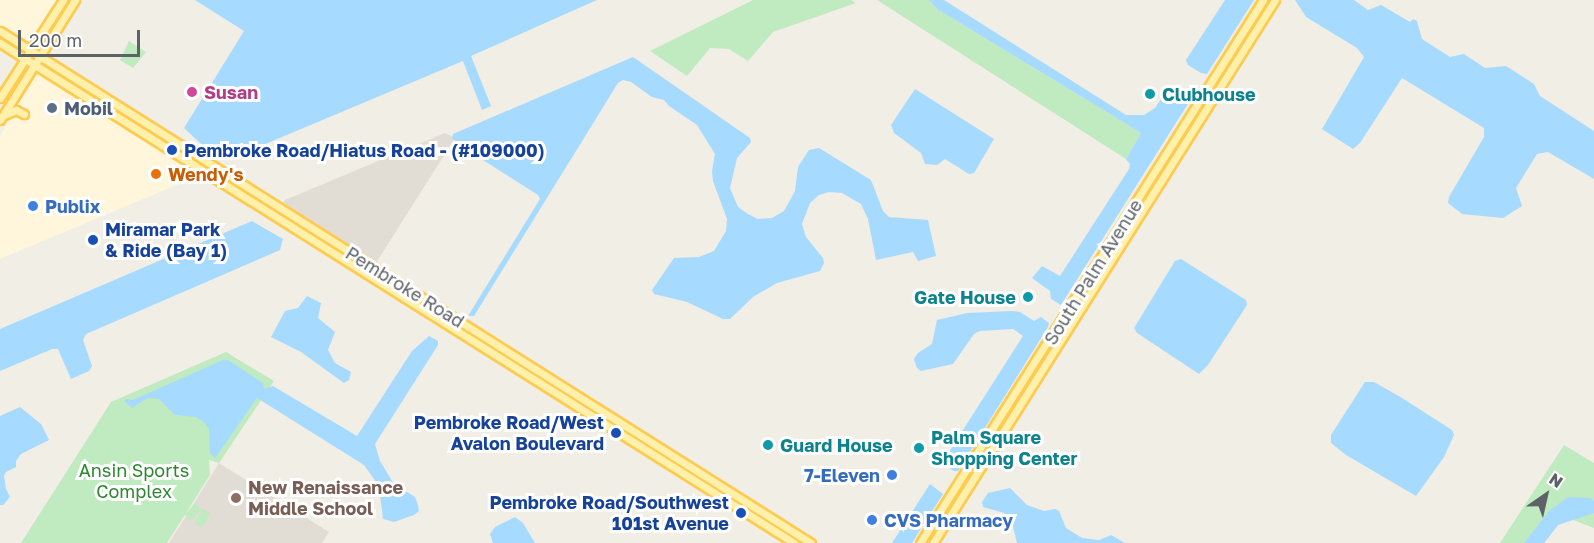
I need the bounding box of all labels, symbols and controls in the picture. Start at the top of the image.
scale bar [21,18,142,56]
text: 200 m [29,29,82,51]
place label: Susan [204,81,258,103]
place label: Clubhouse [1162,83,1256,105]
marker: Susan [185,85,199,99]
marker: Clubhouse [1143,87,1157,101]
place label: Mobil [64,97,113,119]
marker: Mobil [45,101,59,115]
place label: Pembroke Road/Hiatus Road - (#109000) [184,139,545,161]
marker: Pembroke Road/Hiatus Road - (#109000) [165,143,179,157]
place label: Wendy's [168,163,243,185]
marker: Wendy's [149,167,163,181]
place label: Publix [45,195,100,217]
street label: South Palm Avenue [1039,195,1147,349]
marker: Publix [26,199,40,213]
place label: Miramar Park & Ride (Bay 1) [105,219,227,262]
marker: Miramar Park & Ride (Bay 1) [86,233,100,247]
street label: Pembroke Road [342,242,468,332]
place label: Gate House [914,286,1016,308]
marker: Gate House [1021,290,1035,304]
place label: Pembroke Road/West Avalon Boulevard [414,412,604,454]
marker: Pembroke Road/West Avalon Boulevard [609,426,623,440]
place label: Palm Square Shopping Center [931,427,1077,470]
place label: Guard House [780,434,893,456]
marker: Guard House [761,438,775,452]
marker: Palm Square Shopping Center [912,441,926,455]
park label: Ansin Sports Complex [79,460,189,502]
place label: 7-Eleven [804,464,880,486]
north arrow [1516,465,1576,525]
marker: 7-Eleven [885,468,899,482]
text: N [1545,468,1567,492]
place label: New Renaissance Middle School [248,477,403,520]
marker: New Renaissance Middle School [229,491,243,505]
place label: Pembroke Road/Southwest 101st Avenue [490,492,729,534]
marker: Pembroke Road/Southwest 101st Avenue [734,506,748,520]
place label: CVS Pharmacy [884,509,1013,531]
marker: CVS Pharmacy [865,513,879,527]

